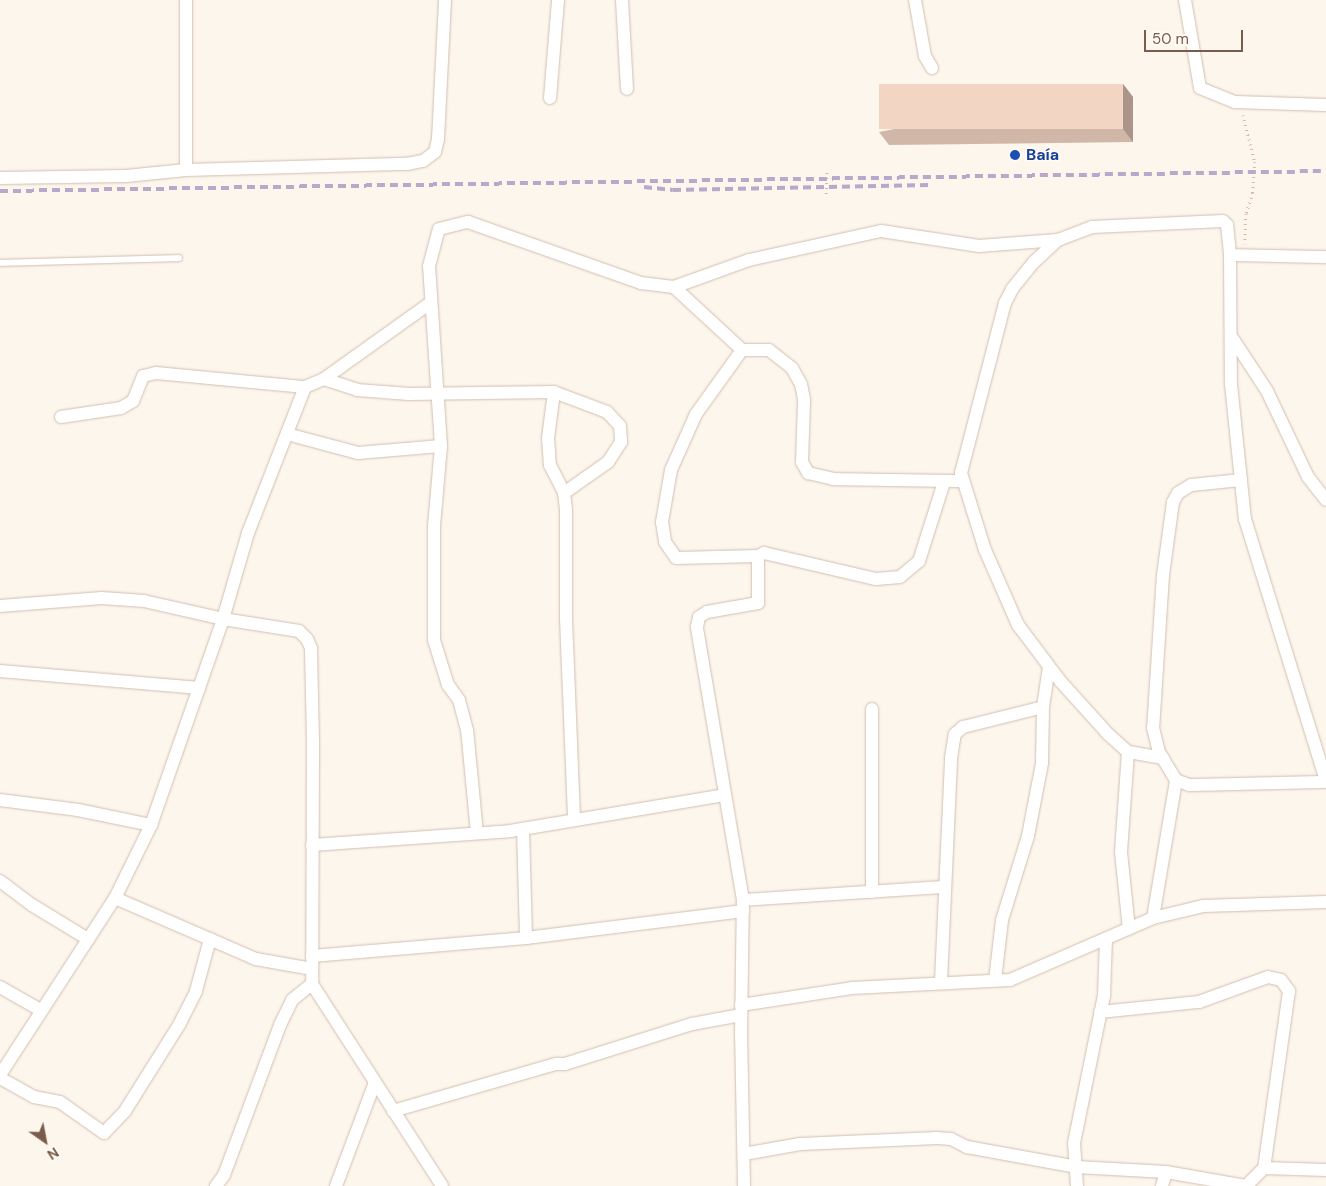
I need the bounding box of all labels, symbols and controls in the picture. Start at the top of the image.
scale bar [1146,20,1245,52]
text: 50 m [1152,29,1189,49]
place label: Baía [1026,145,1059,165]
marker: Baía [1008,148,1022,162]
north arrow [20,1116,70,1166]
text: N [44,1143,62,1164]

